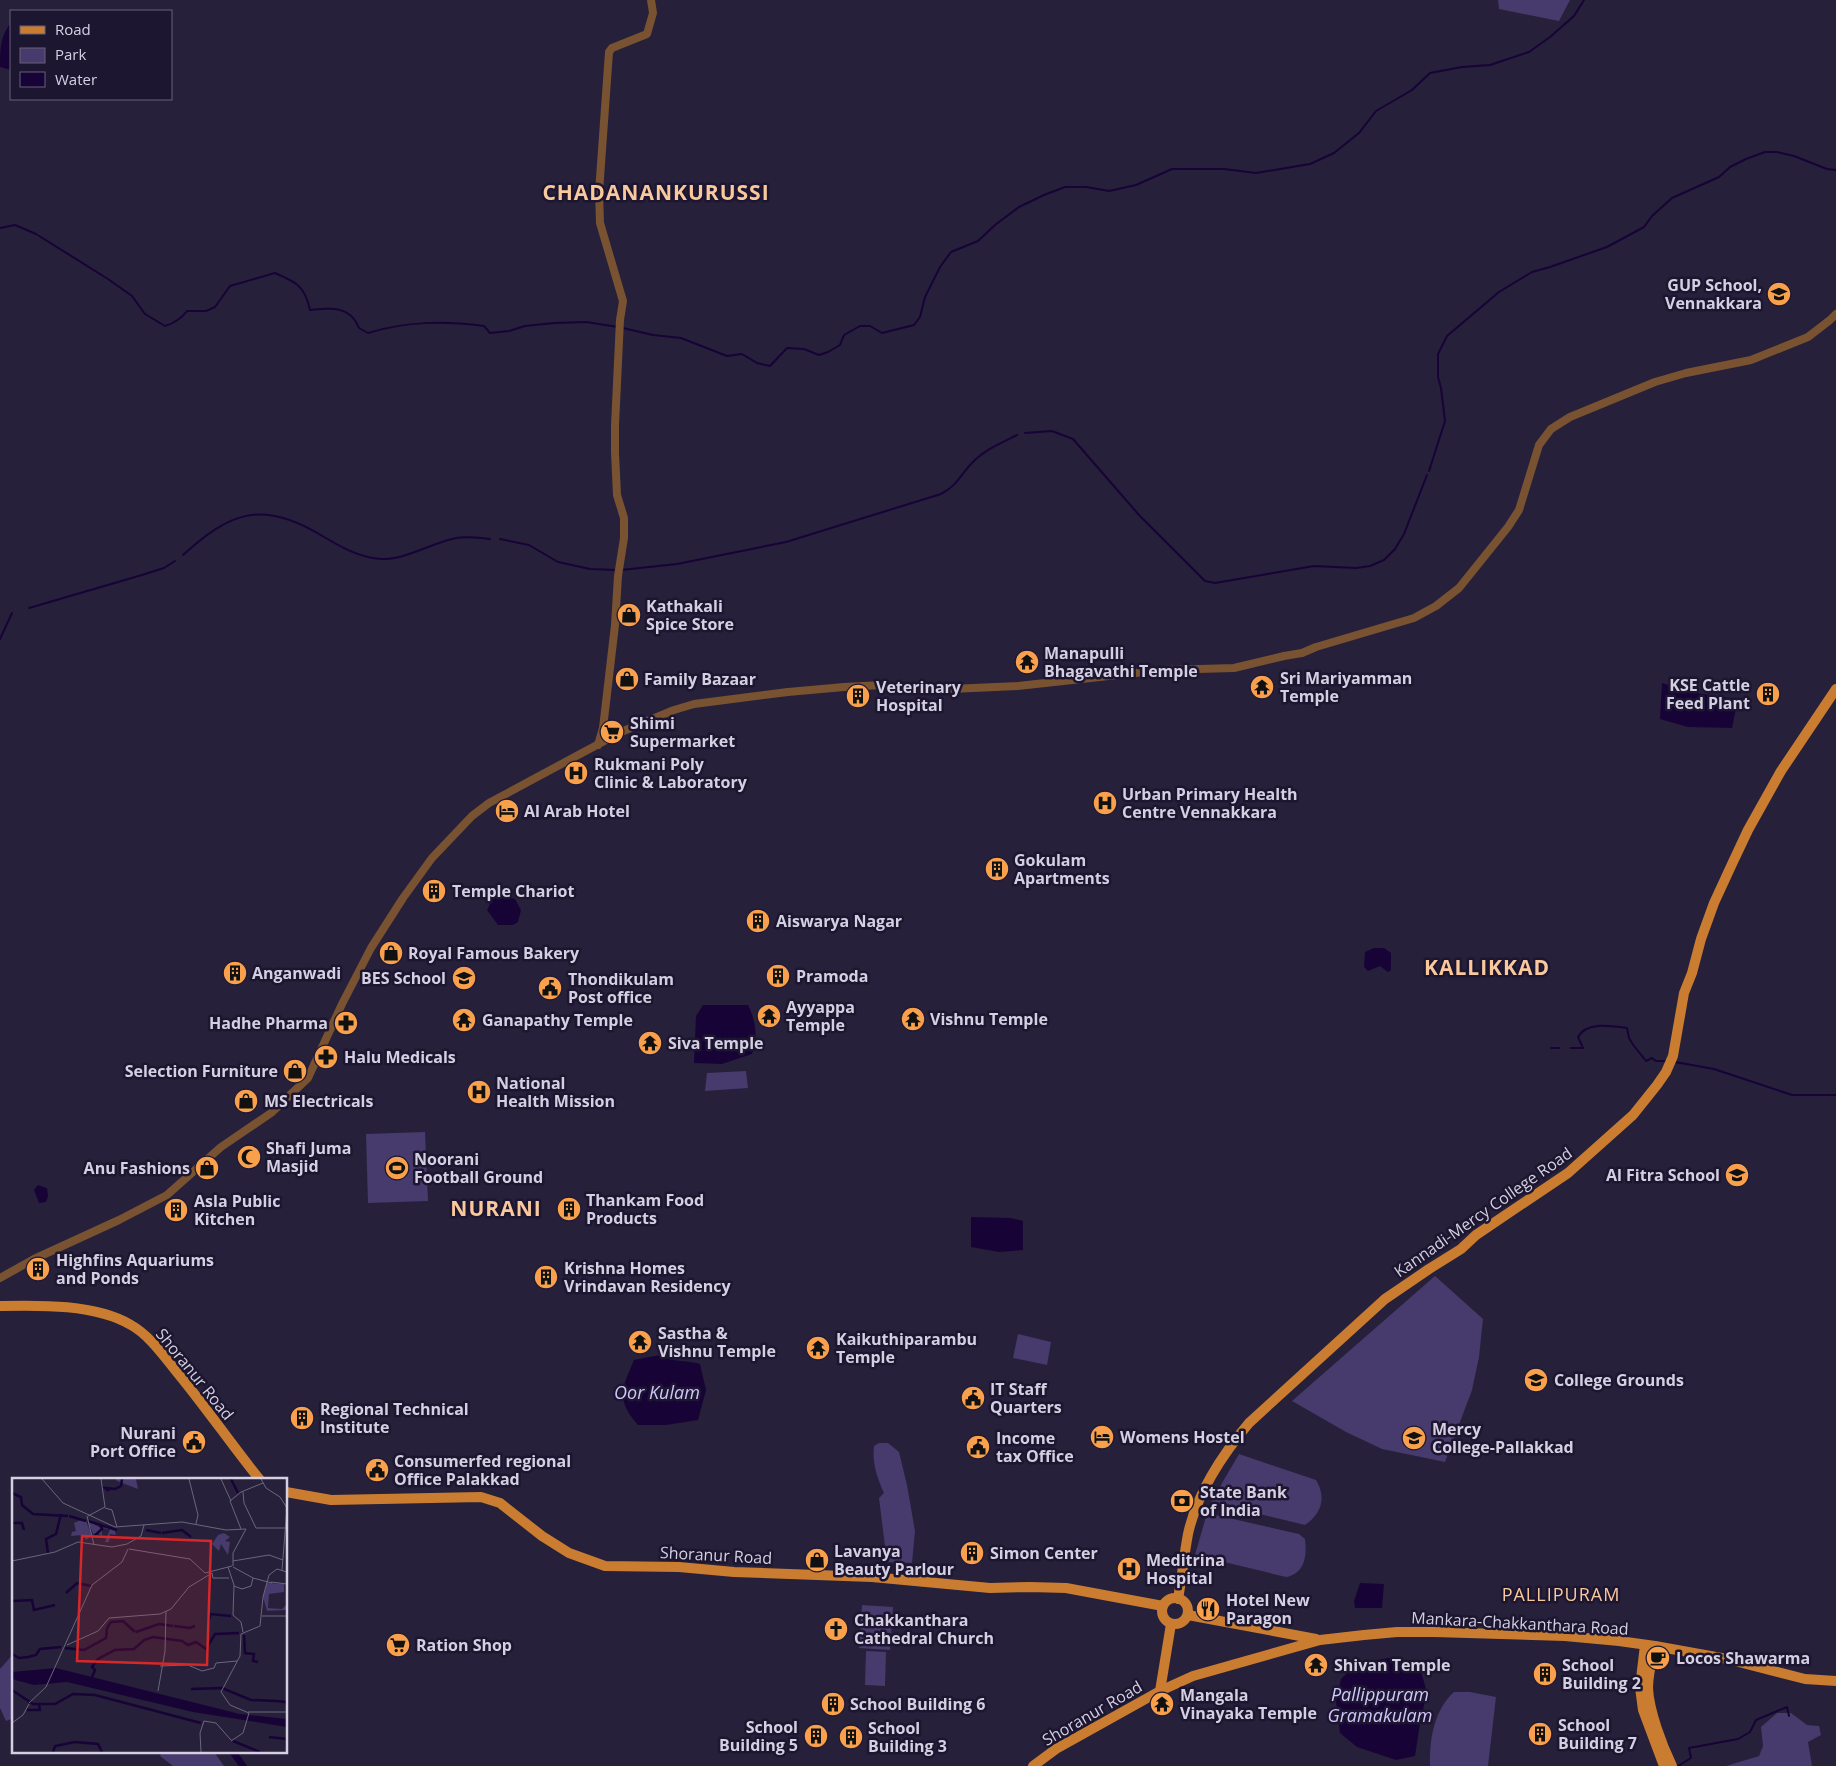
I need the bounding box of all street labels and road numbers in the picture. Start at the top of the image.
street label: Kannadi-Mercy College Road [1390,1142,1576,1282]
street label: Shoranur Road [151,1324,239,1424]
street label: Shoranur Road [659,1541,773,1569]
street label: Mankara-Chakkanthara Road [1411,1606,1629,1640]
street label: Shoranur Road [1038,1675,1146,1751]

